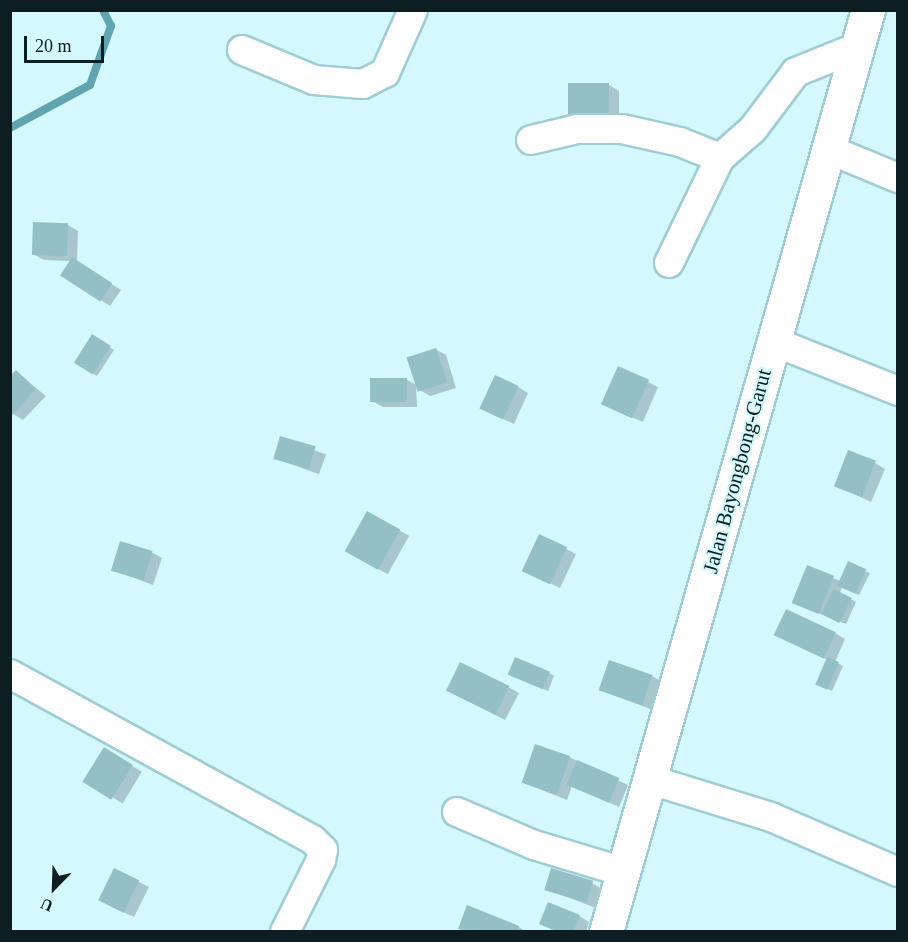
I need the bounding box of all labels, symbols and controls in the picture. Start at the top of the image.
scale bar [27,24,106,62]
text: 20 m [35,36,72,56]
street label: Jalan Bayongbong-Garut [698,366,776,576]
north arrow [24,858,84,918]
text: U [38,895,55,915]

